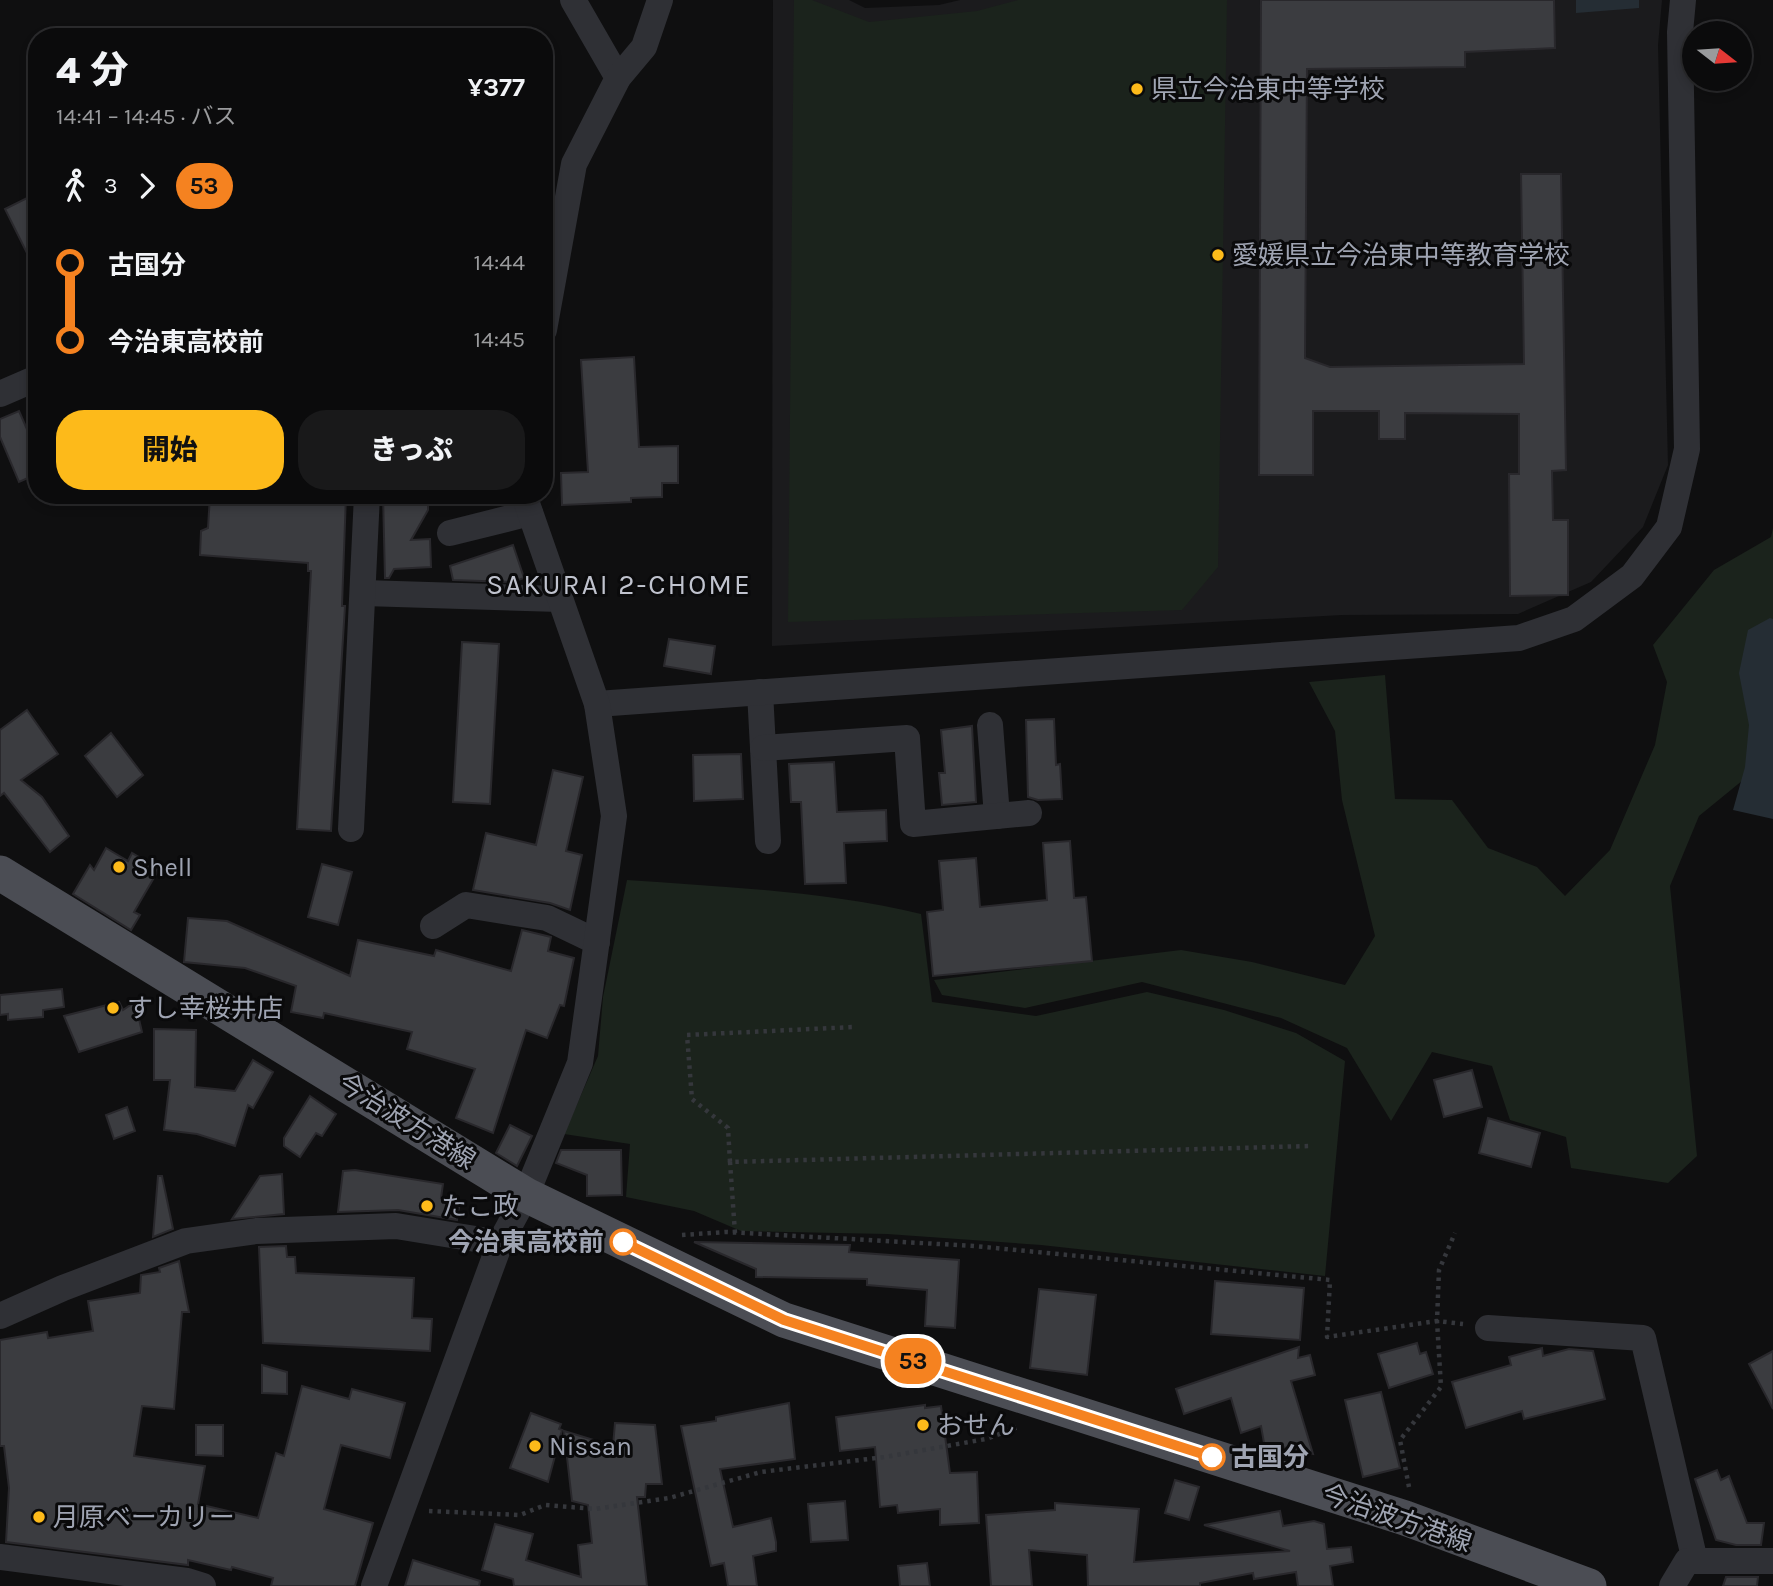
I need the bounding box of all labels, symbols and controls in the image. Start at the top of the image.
north arrow [1682,21,1752,91]
map controls [1682,21,1752,91]
text: 4 分 [56,48,128,93]
text: ¥377 [468,72,525,103]
place label: 県立今治東中等学校 [1151,74,1385,105]
marker: 県立今治東中等学校 [1129,81,1145,97]
text: 14:41 – 14:45 · バス [56,103,237,130]
icon: walk [56,167,94,205]
icon: forward [128,167,166,205]
text: 3 [104,172,118,199]
text: 53 [190,172,219,200]
place label: 愛媛県立今治東中等教育学校 [1232,240,1570,271]
marker: 愛媛県立今治東中等教育学校 [1210,247,1226,263]
text: 14:44 [474,249,525,276]
text: 古国分 [108,250,186,281]
text: 14:45 [473,326,525,353]
text: 今治東高校前 [108,327,264,358]
button: 開始 [56,410,284,490]
button: きっぷ [298,410,525,490]
district label: SAKURAI 2-CHOME [486,568,752,601]
place label: Shell [133,852,192,883]
marker: Shell [111,859,127,875]
place label: すし幸桜井店 [127,993,283,1024]
marker: すし幸桜井店 [105,1000,121,1016]
street label: 今治波方港線 [332,1067,481,1176]
place label: たこ政 [441,1191,519,1222]
marker: たこ政 [419,1198,435,1214]
place label: 今治東高校前 [448,1227,604,1258]
marker: 今治東高校前 [610,1229,636,1255]
line badge: 53 [881,1338,944,1384]
text: 53 [899,1347,927,1375]
place label: おせん [937,1410,1015,1441]
marker: おせん [915,1417,931,1433]
place label: Nissan [549,1431,632,1462]
marker: Nissan [527,1438,543,1454]
place label: 古国分 [1231,1442,1309,1473]
marker: 古国分 [1199,1444,1225,1470]
street label: 今治波方港線 [1318,1478,1476,1559]
place label: 月原ベーカリー [53,1502,235,1533]
marker: 月原ベーカリー [31,1509,47,1525]

